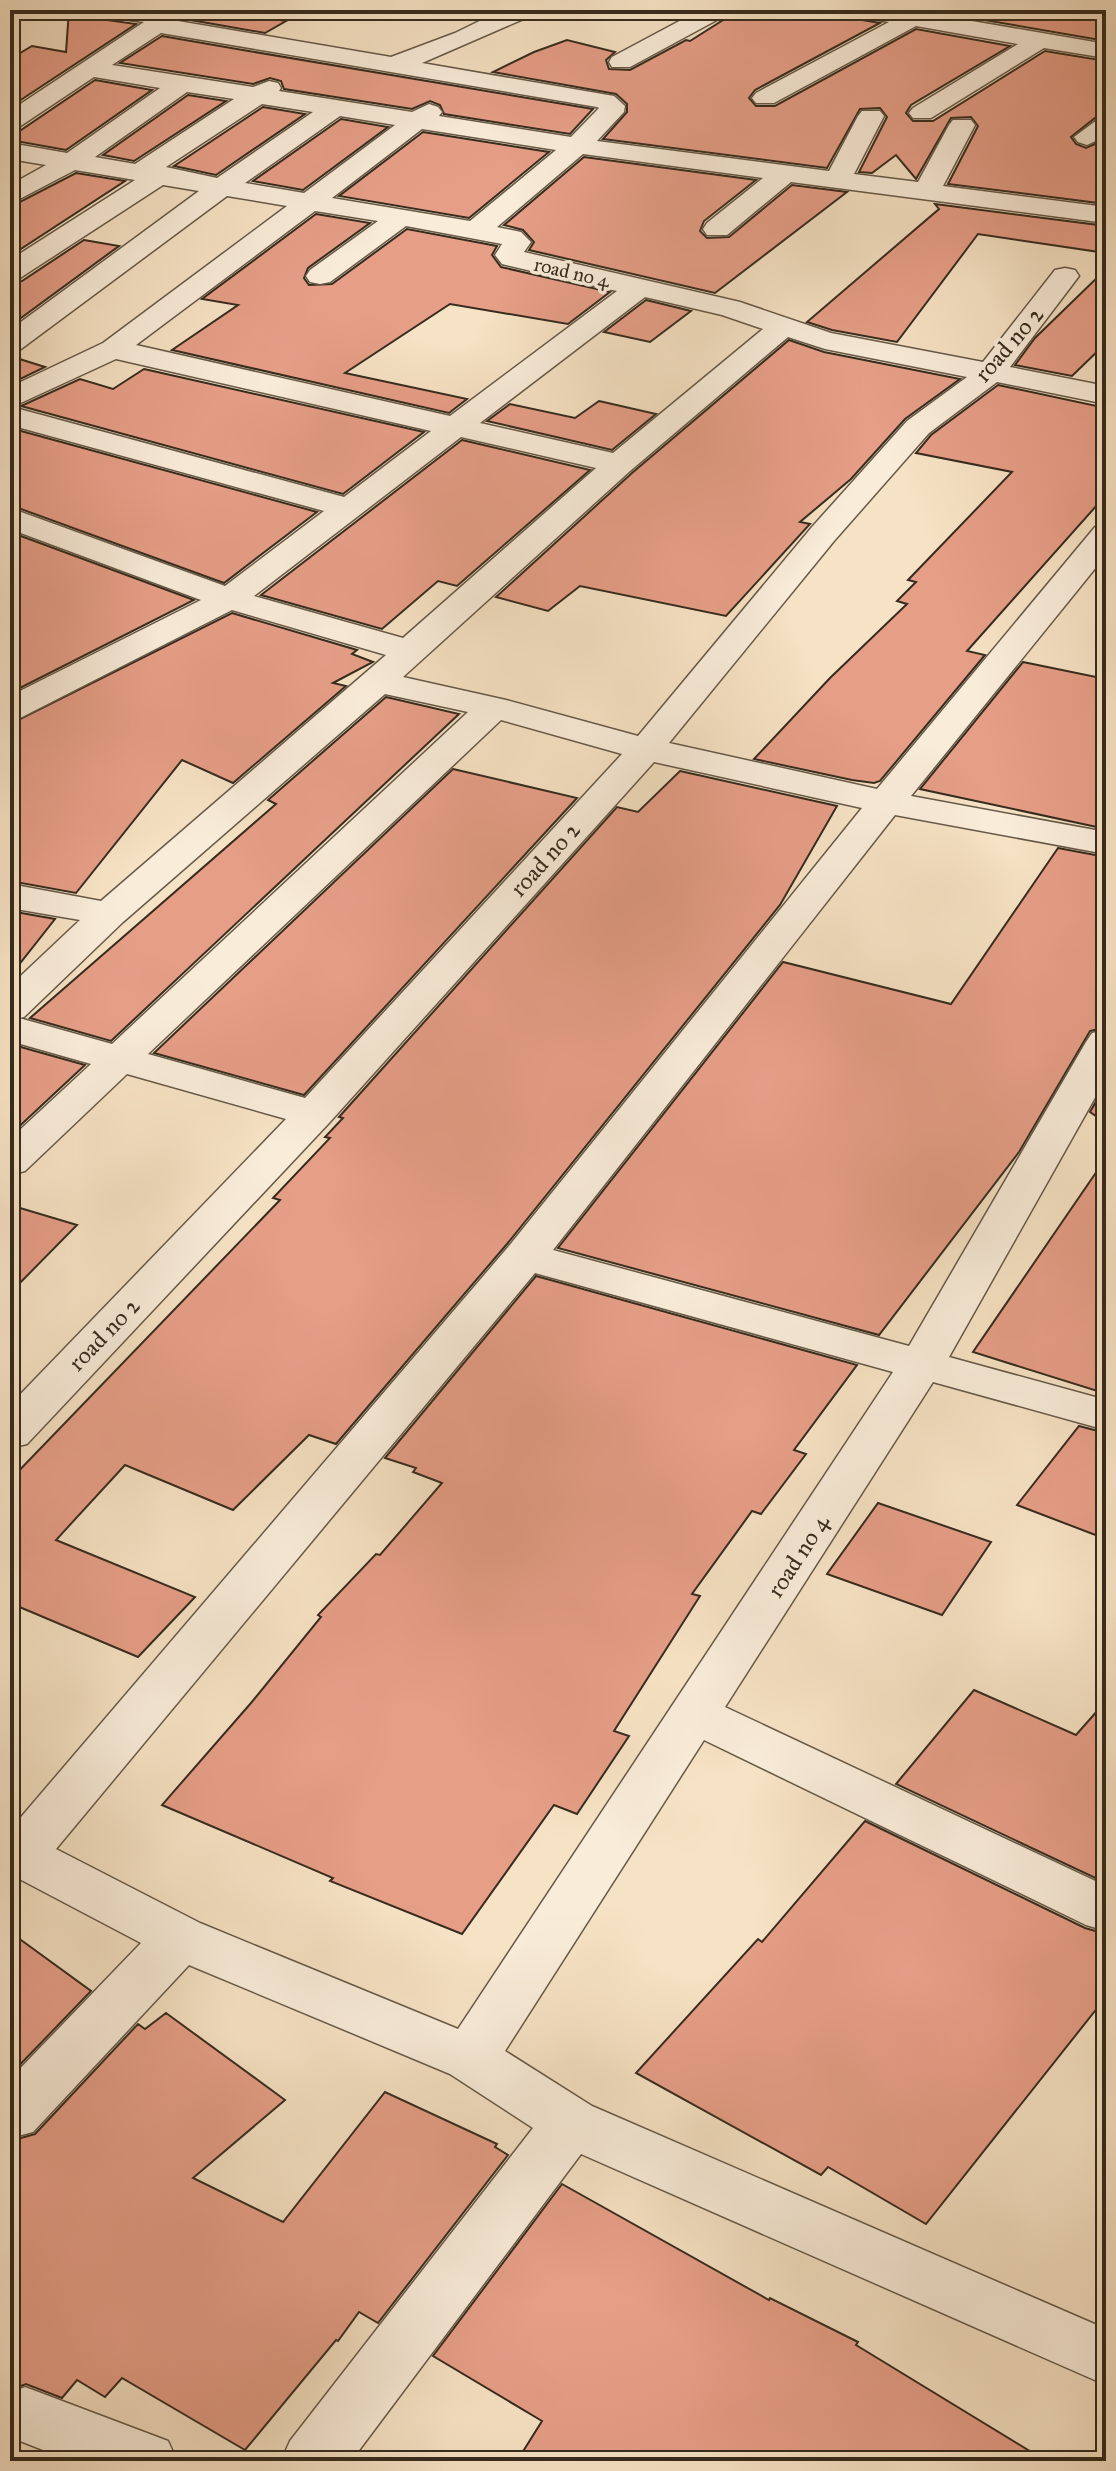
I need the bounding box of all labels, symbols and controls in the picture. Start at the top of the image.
street label: road no 4 [532,252,613,293]
street label: road no 2 [968,300,1050,388]
street label: road no 2 [503,815,587,903]
street label: road no 2 [62,1291,146,1377]
street label: road no 4 [760,1509,836,1603]

